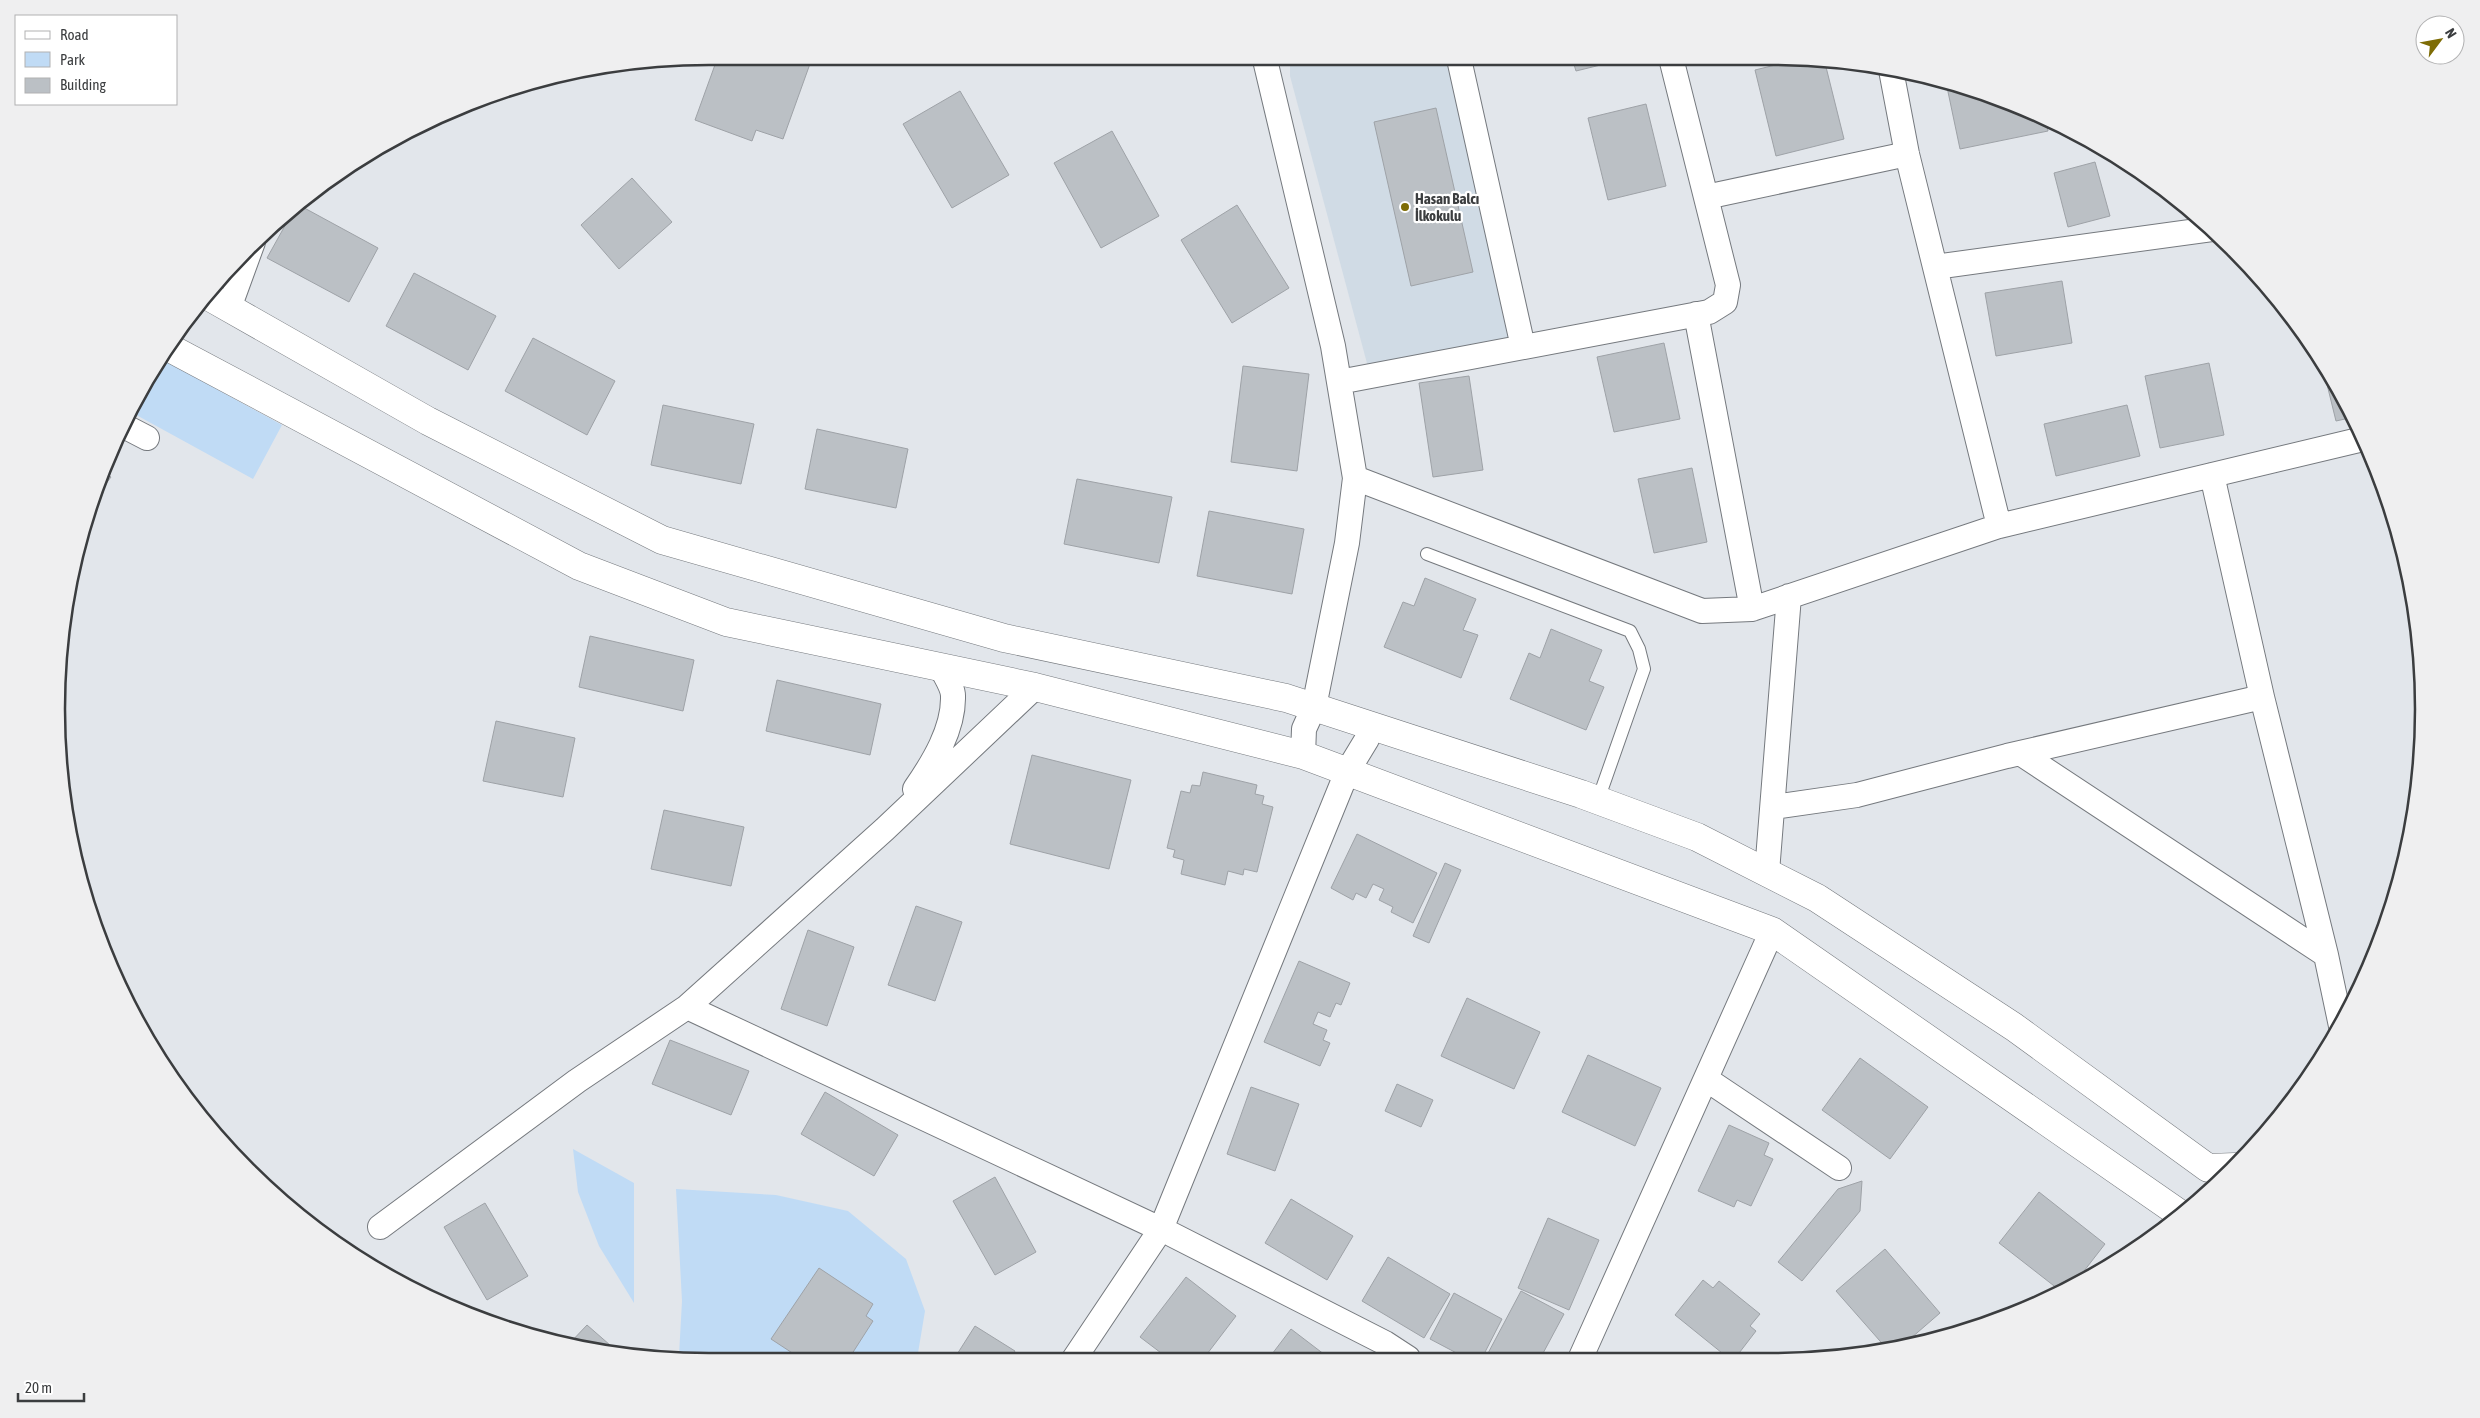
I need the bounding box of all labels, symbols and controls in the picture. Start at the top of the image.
legend [15,15,178,105]
north arrow [2415,15,2465,65]
text: N [2442,25,2460,41]
text: Road [60,26,89,43]
text: Park [60,51,85,68]
text: Building [60,76,106,93]
place label: Hasan Balcı İlkokulu [1415,190,1479,224]
marker: Hasan Balcı İlkokulu [1399,201,1411,213]
scale bar [18,1370,84,1402]
text: 20 m [25,1379,52,1396]

